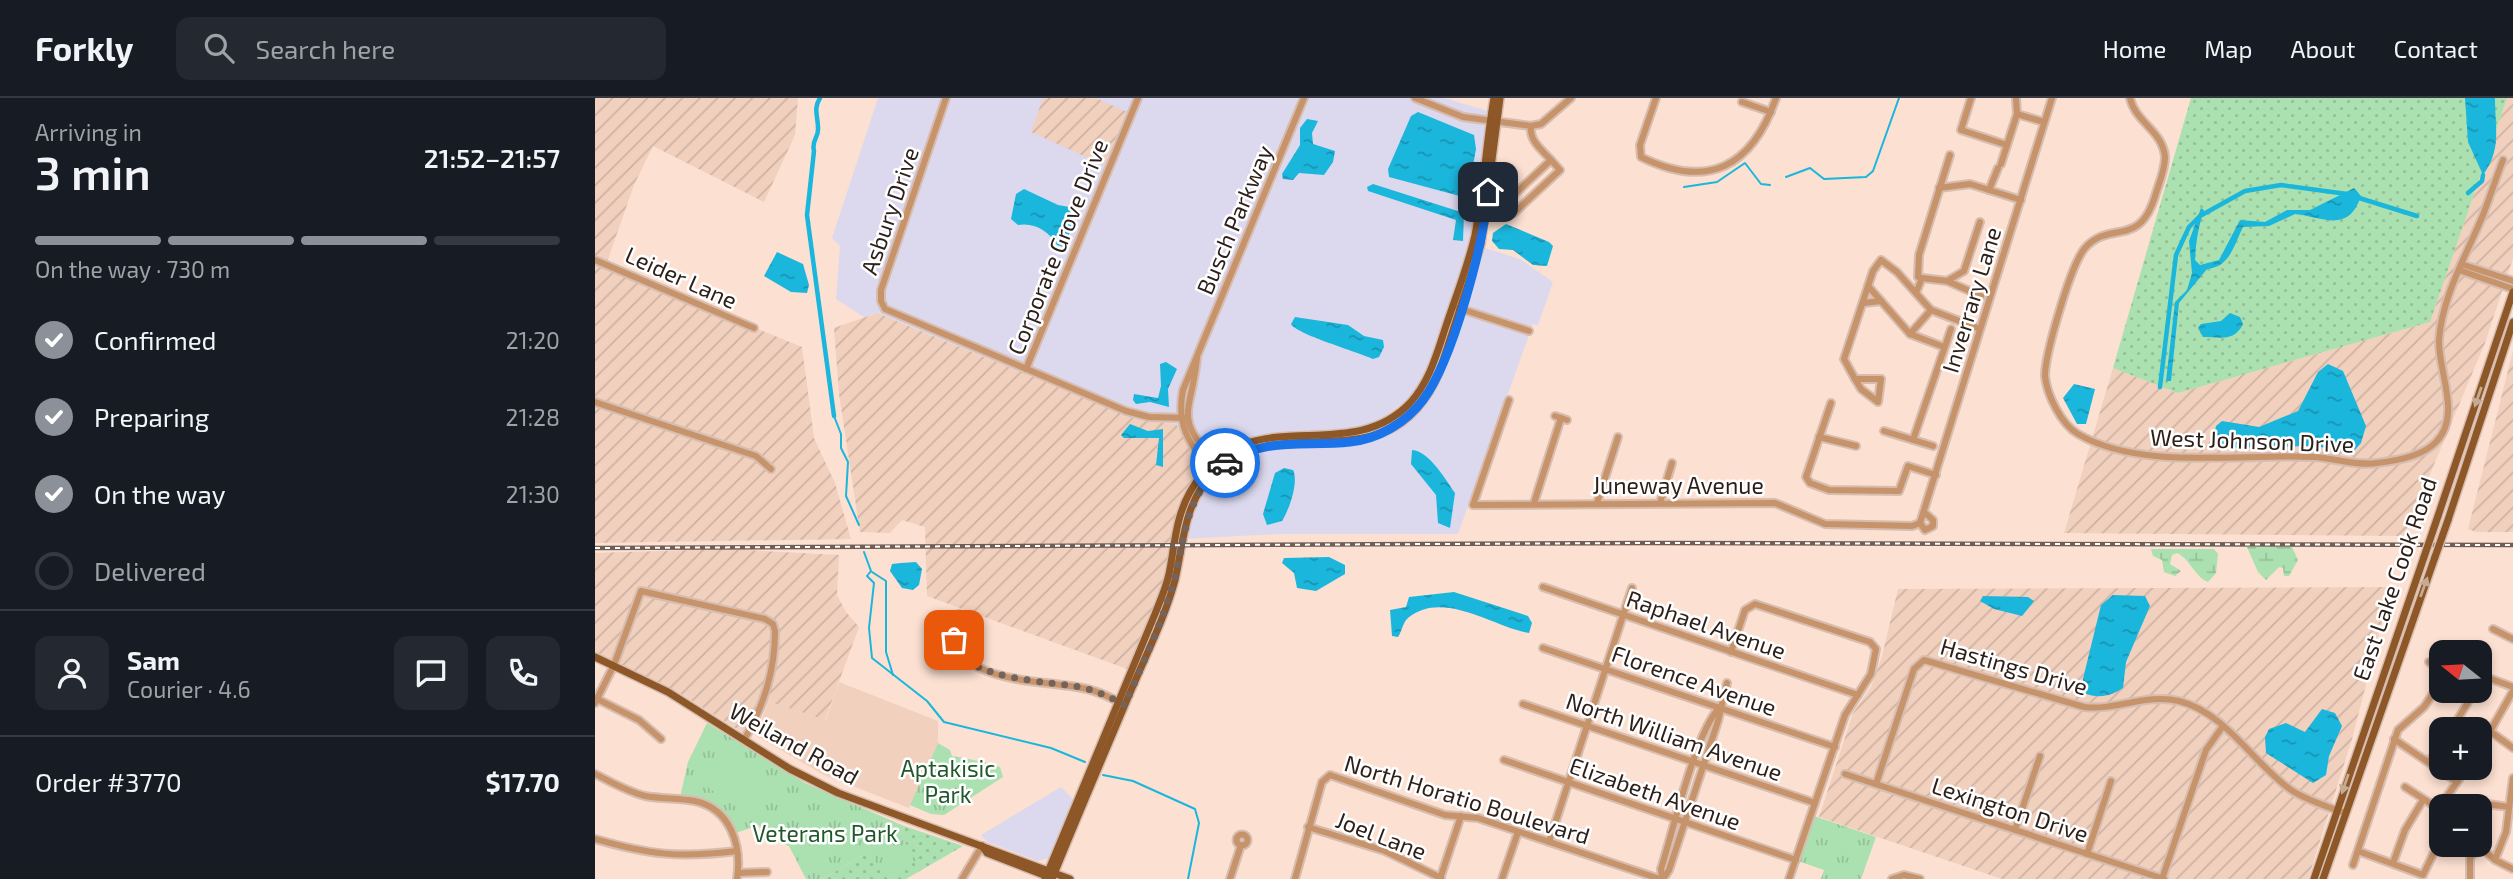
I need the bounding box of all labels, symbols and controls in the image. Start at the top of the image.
search box [176,17,666,80]
text: Forkly [35,28,134,68]
icon: search [200,29,238,67]
text: Search here [256,33,395,64]
text: Home [2103,34,2166,63]
text: Map [2204,34,2252,63]
text: About [2290,34,2356,63]
text: Contact [2394,34,2478,63]
text: Arriving in [35,118,142,146]
street label: Corporate Grove Drive [1001,135,1113,359]
street label: Busch Parkway [1190,141,1278,298]
text: 21:52–21:57 [424,142,560,173]
street label: Asbury Drive [854,143,924,278]
text: 3 min [35,144,151,199]
pin [1458,162,1518,222]
icon: home [1469,173,1507,211]
street label: Inverrary Lane [1936,223,2007,376]
street label: Leider Lane [621,240,742,314]
text: On the way · 730 m [35,255,230,283]
icon: check [35,321,73,359]
text: Confirmed [94,324,217,355]
text: 21:20 [506,326,560,354]
one-way arrow [2472,387,2482,408]
icon: check [35,398,73,436]
text: Preparing [94,401,209,432]
text: 21:28 [506,403,560,431]
street label: West Johnson Drive [2149,422,2355,458]
courier [1190,428,1260,498]
icon: car [1206,444,1244,482]
street label: Juneway Avenue [1592,471,1764,499]
street label: East Lake Cook Road [2346,473,2442,684]
icon: check [35,475,73,513]
text: On the way [94,478,225,509]
text: 21:30 [506,480,560,508]
text: Delivered [94,555,206,586]
one-way arrow [2419,576,2430,597]
street label: Raphael Avenue [1623,584,1790,664]
pin [924,610,984,670]
icon: bag [935,621,973,659]
street label: Hastings Drive [1937,632,2091,700]
button: person [35,636,109,710]
button: chat [394,636,468,710]
button: phone [486,636,560,710]
street label: Florence Avenue [1608,639,1780,721]
north arrow [2429,640,2492,704]
map controls [2429,640,2492,857]
text: Sam [127,644,180,675]
text: Courier · 4.6 [127,675,251,703]
street label: North William Avenue [1563,686,1786,786]
street label: Weiland Road [725,696,864,790]
button: + [2429,717,2492,780]
street label: North Horatio Boulevard [1341,748,1593,850]
street label: Elizabeth Avenue [1566,751,1745,835]
park label: Aptakisic Park [900,754,996,808]
text: Order #3770 [35,766,182,797]
text: $17.70 [485,766,560,797]
street label: Lexington Drive [1928,771,2092,848]
one-way arrow [2339,774,2350,795]
button: − [2429,794,2492,857]
street label: Joel Lane [1332,805,1431,865]
park label: Veterans Park [752,819,898,847]

